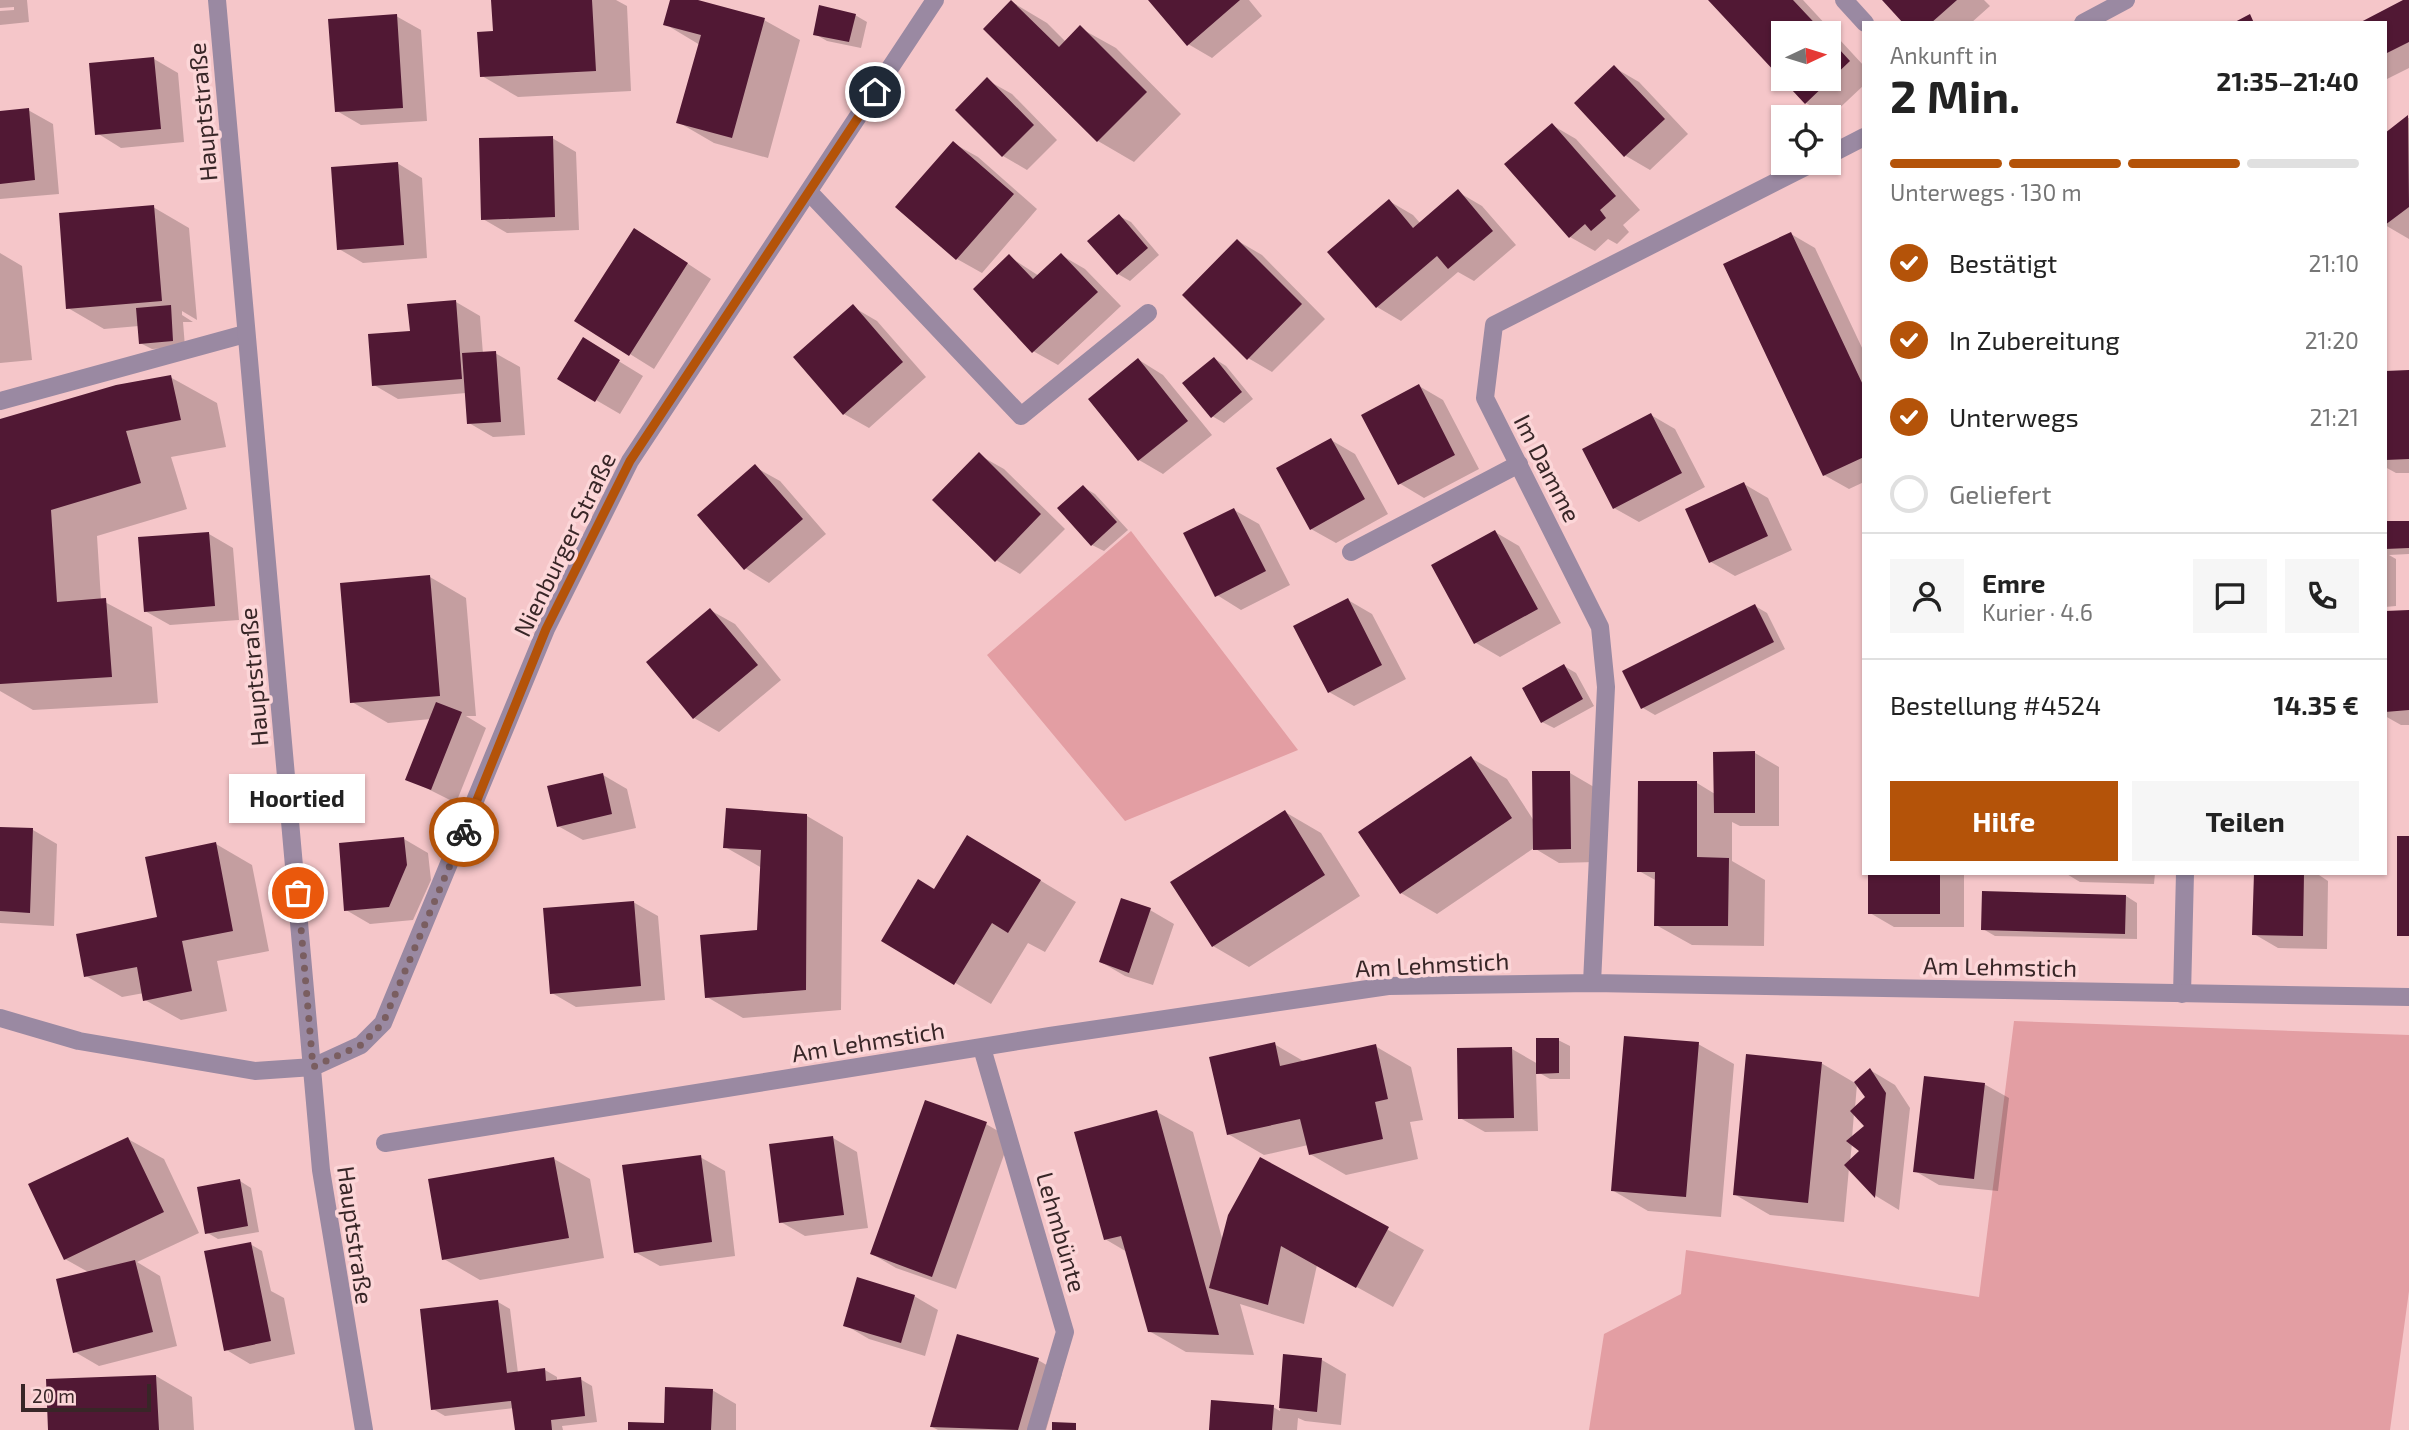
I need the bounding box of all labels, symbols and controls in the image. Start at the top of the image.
north arrow [1771,21,1841,91]
map controls [1771,21,1841,175]
street label: Hauptstraße [181,41,223,183]
text: Ankunft in [1890,41,1998,69]
pin [845,62,905,122]
text: 21:35–21:40 [2216,65,2359,96]
text: 2 Min. [1890,67,2020,122]
icon: home [856,73,894,111]
button: locate [1771,105,1841,175]
text: Unterwegs · 130 m [1890,178,2082,206]
icon: check [1890,244,1928,282]
text: Bestätigt [1949,247,2057,278]
text: 21:10 [2308,249,2359,277]
icon: check [1890,321,1928,359]
text: In Zubereitung [1949,324,2120,355]
text: 21:20 [2305,326,2359,354]
icon: check [1890,398,1928,436]
text: Unterwegs [1949,401,2079,432]
text: 21:21 [2309,403,2359,431]
street label: Im Damme [1509,409,1587,527]
street label: Nienburger Straße [507,447,621,641]
text: Geliefert [1949,478,2051,509]
button: person [1890,559,1964,633]
button: chat [2193,559,2267,633]
button: phone [2285,559,2359,633]
text: Emre [1982,567,2045,598]
text: Kurier · 4.6 [1982,598,2093,626]
street label: Hauptstraße [232,606,274,748]
text: Bestellung #4524 [1890,689,2101,720]
text: 14.35 € [2273,689,2359,720]
callout: Hoortied [230,774,366,823]
button: Hilfe [1890,781,2118,861]
button: Teilen [2132,781,2359,861]
text: Hoortied [249,784,345,812]
courier [429,797,499,867]
icon: bike [445,813,483,851]
pin [268,863,328,923]
icon: bag [279,874,317,912]
street label: Am Lehmstich [1354,945,1510,983]
street label: Am Lehmstich [1923,950,2077,982]
street label: Am Lehmstich [789,1015,947,1067]
street label: Hauptstraße [332,1164,380,1306]
street label: Lehmbünte [1031,1169,1093,1295]
scale bar [21,1381,150,1413]
text: 20 m [32,1384,75,1407]

